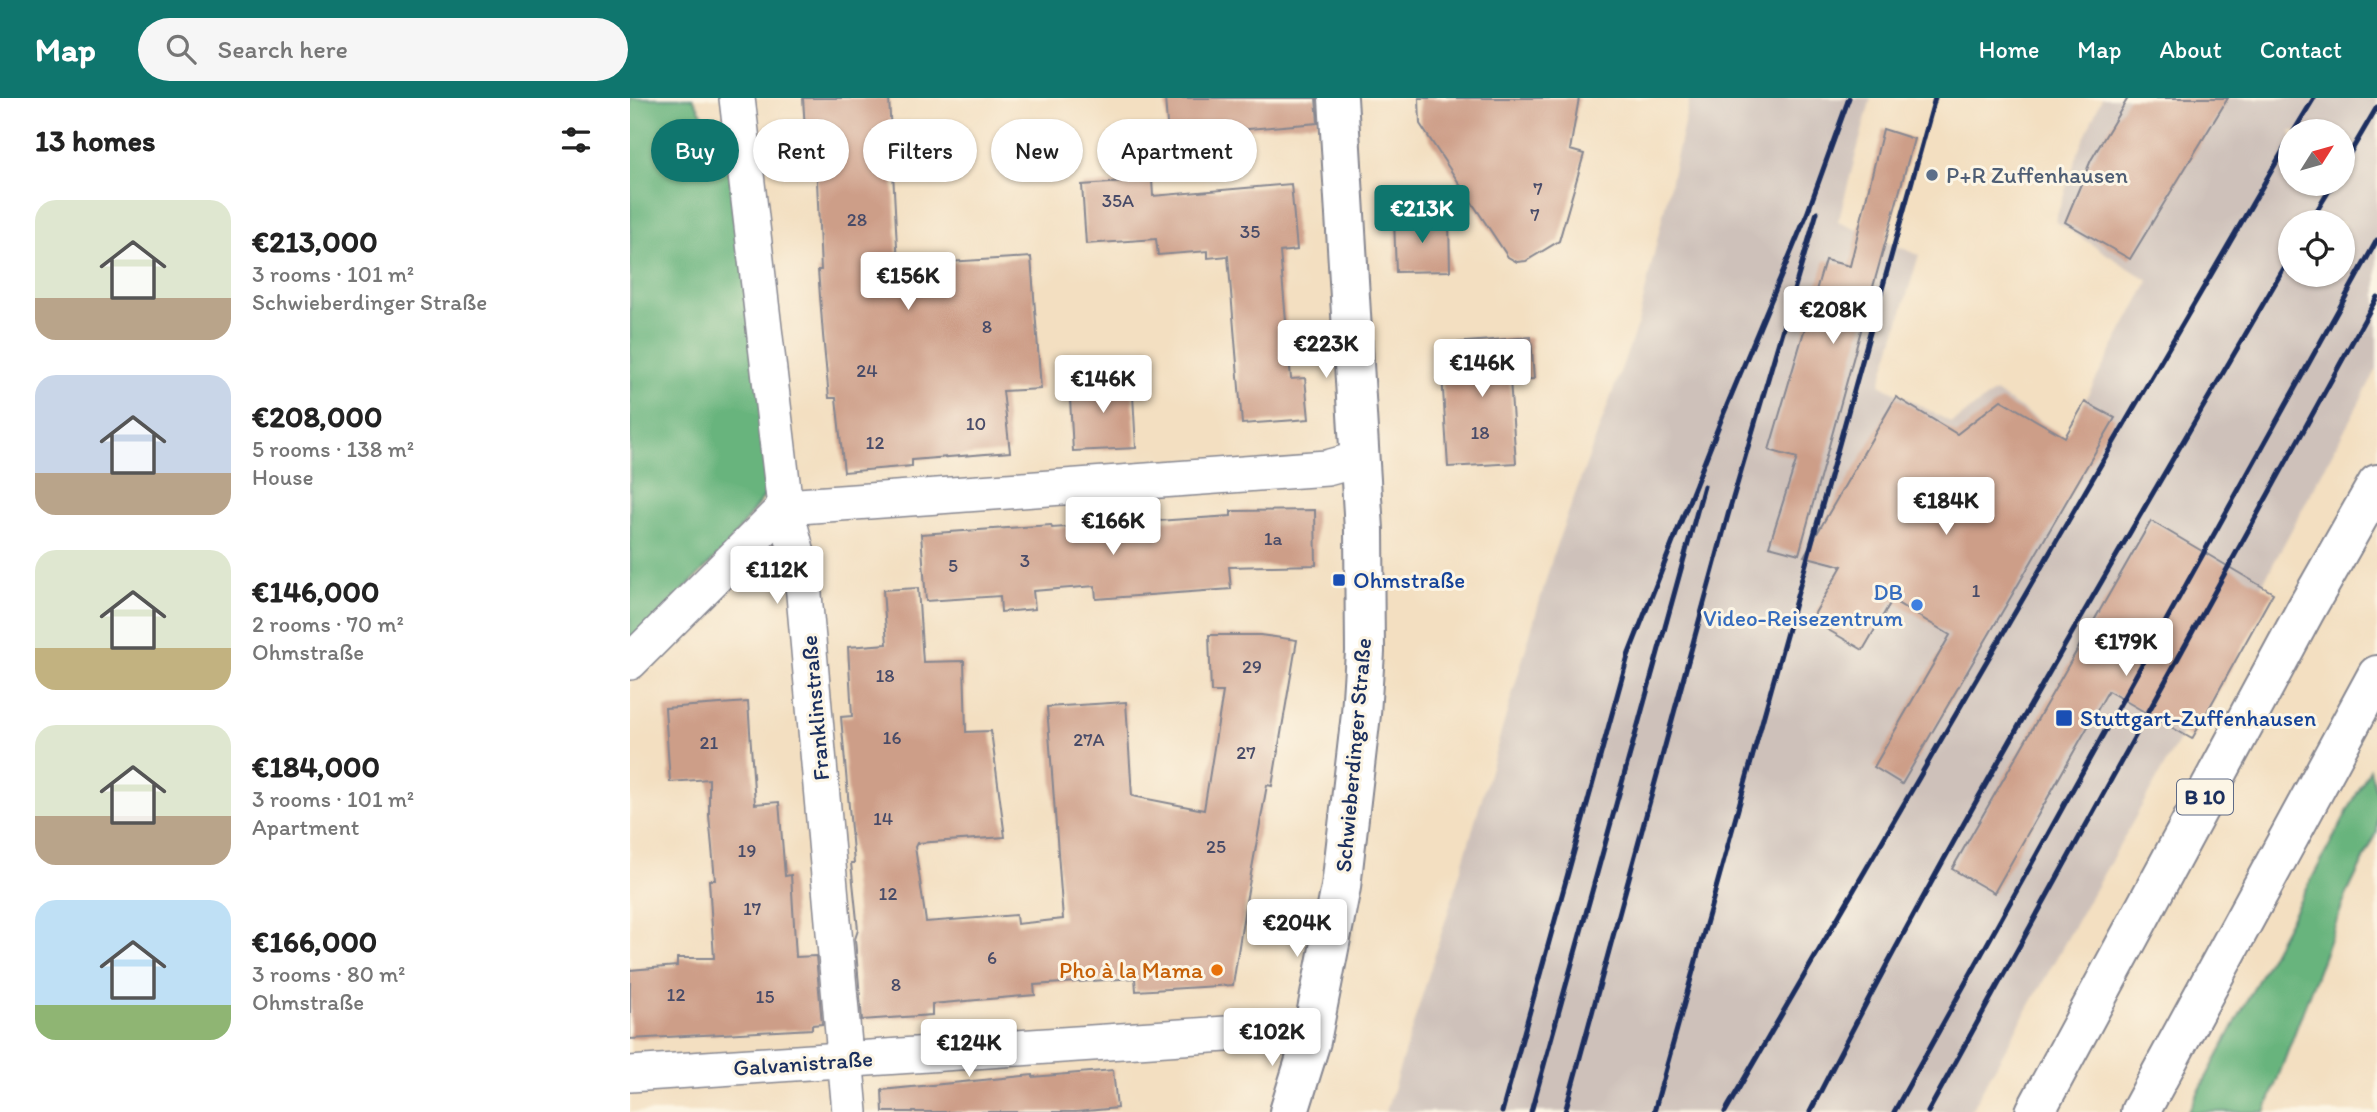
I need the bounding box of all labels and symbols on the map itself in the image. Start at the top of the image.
north arrow [2278,119,2356,196]
place label: P+R Zuffenhausen [1946,161,2128,189]
marker: P+R Zuffenhausen [1924,167,1940,183]
house number: 7 [1533,177,1543,200]
pin: €213K [1373,186,1471,245]
house number: 35A [1102,189,1134,212]
house number: 7 [1530,203,1540,226]
house number: 28 [847,208,867,231]
house number: 35 [1240,220,1260,243]
pin: €156K [859,252,957,312]
pin: €208K [1784,286,1882,346]
house number: 8 [982,315,992,338]
pin: €223K [1277,320,1375,380]
pin: €146K [1433,340,1531,399]
pin: €146K [1054,356,1152,415]
house number: 24 [856,359,878,382]
house number: 10 [966,412,986,435]
house number: 18 [1470,421,1490,444]
house number: 12 [866,431,884,454]
pin: €184K [1897,478,1995,537]
pin: €166K [1064,498,1162,557]
house number: 1a [1264,527,1282,550]
pin: €112K [728,546,826,606]
house number: 3 [1020,549,1030,572]
house number: 5 [948,554,958,577]
place label: Ohmstraße [1353,566,1465,594]
marker: Ohmstraße [1331,572,1347,588]
place label: DB Video-Reisezentrum [1703,578,1903,632]
house number: 1 [1972,579,1981,602]
marker: DB Video-Reisezentrum [1909,597,1925,613]
pin: €179K [2077,618,2175,678]
street label: Franklinstraße [795,634,835,782]
street label: Schwieberdinger Straße [1329,637,1377,873]
house number: 29 [1242,655,1262,678]
house number: 18 [875,664,895,687]
place label: Stuttgart-Zuffenhausen [2080,704,2316,732]
marker: Stuttgart-Zuffenhausen [2054,708,2074,728]
house number: 16 [883,726,901,749]
house number: 27A [1073,728,1105,751]
house number: 21 [700,731,719,754]
house number: 27 [1236,741,1256,764]
road number: B 10 [2177,780,2233,814]
house number: 14 [873,807,893,830]
house number: 25 [1206,835,1226,858]
house number: 19 [738,839,756,862]
house number: 12 [879,882,897,905]
house number: 17 [743,897,761,920]
pin: €204K [1248,900,1346,959]
house number: 6 [987,946,997,969]
place label: Pho à la Mama [1059,956,1203,984]
marker: Pho à la Mama [1209,962,1225,978]
house number: 8 [891,973,901,996]
house number: 12 [667,983,685,1006]
house number: 15 [756,985,774,1008]
pin: €102K [1223,1009,1321,1068]
pin: €124K [920,1020,1018,1079]
street label: Galvanistraße [732,1044,874,1082]

